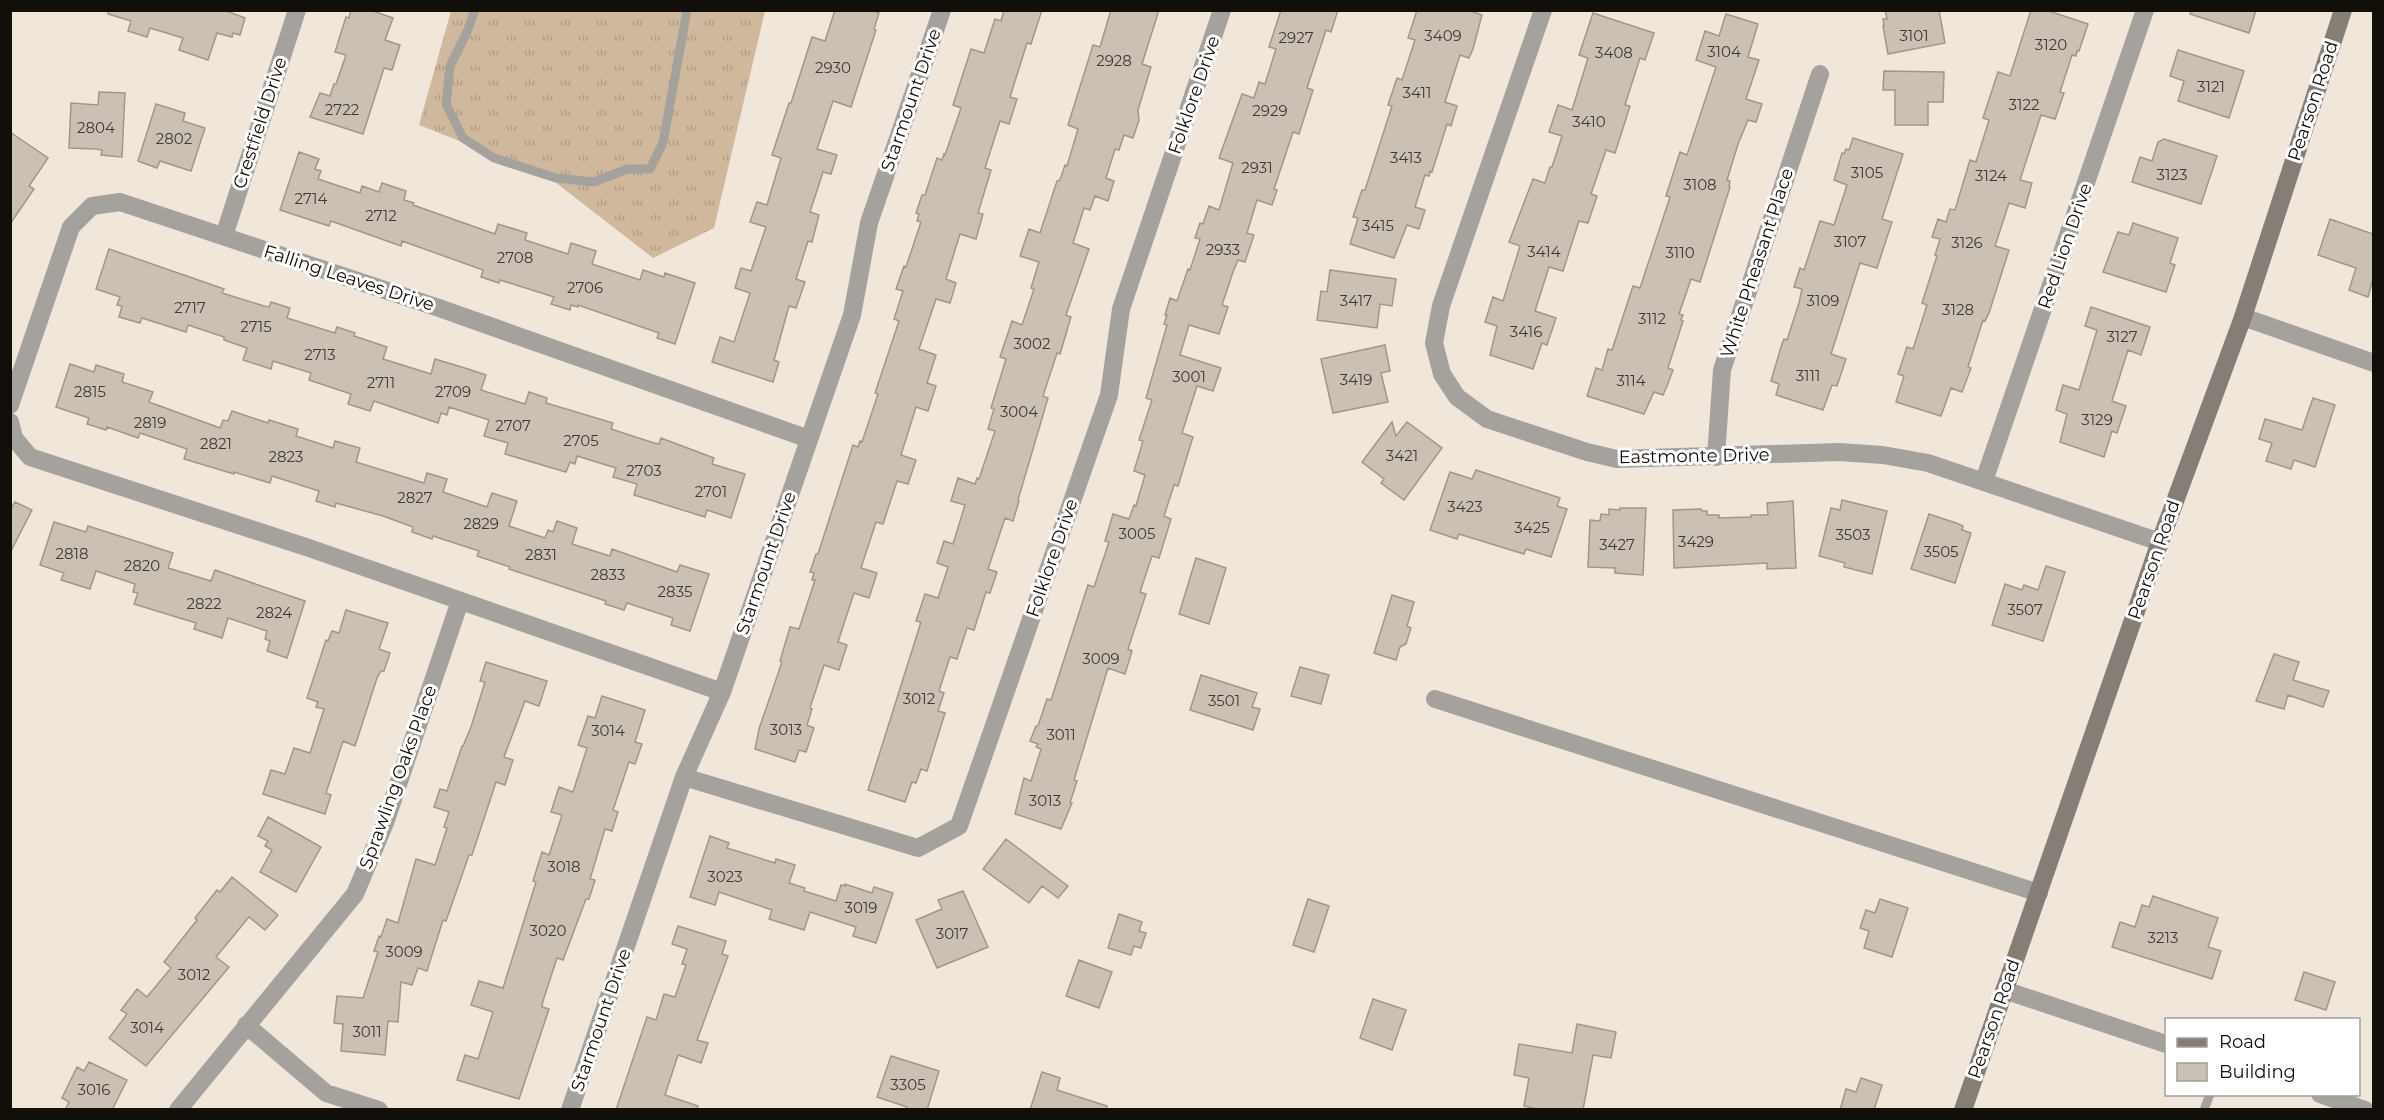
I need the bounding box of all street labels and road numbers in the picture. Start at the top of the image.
street label: Starmount Drive [876,26,946,174]
street label: Folklore Drive [1163,33,1225,157]
street label: Pearson Road [2283,38,2343,164]
street label: Crestfield Drive [228,54,292,192]
street label: White Pheasant Place [1716,165,1798,361]
street label: Red Lion Drive [2033,180,2097,312]
street label: Falling Leaves Drive [261,240,437,316]
street label: Eastmonte Drive [1618,444,1770,468]
street label: Starmount Drive [731,489,801,637]
street label: Folklore Drive [1021,496,1083,620]
street label: Pearson Road [2123,497,2185,623]
street label: Sprawling Oaks Place [355,682,442,872]
street label: Starmount Drive [566,946,636,1094]
street label: Pearson Road [1963,956,2025,1082]

